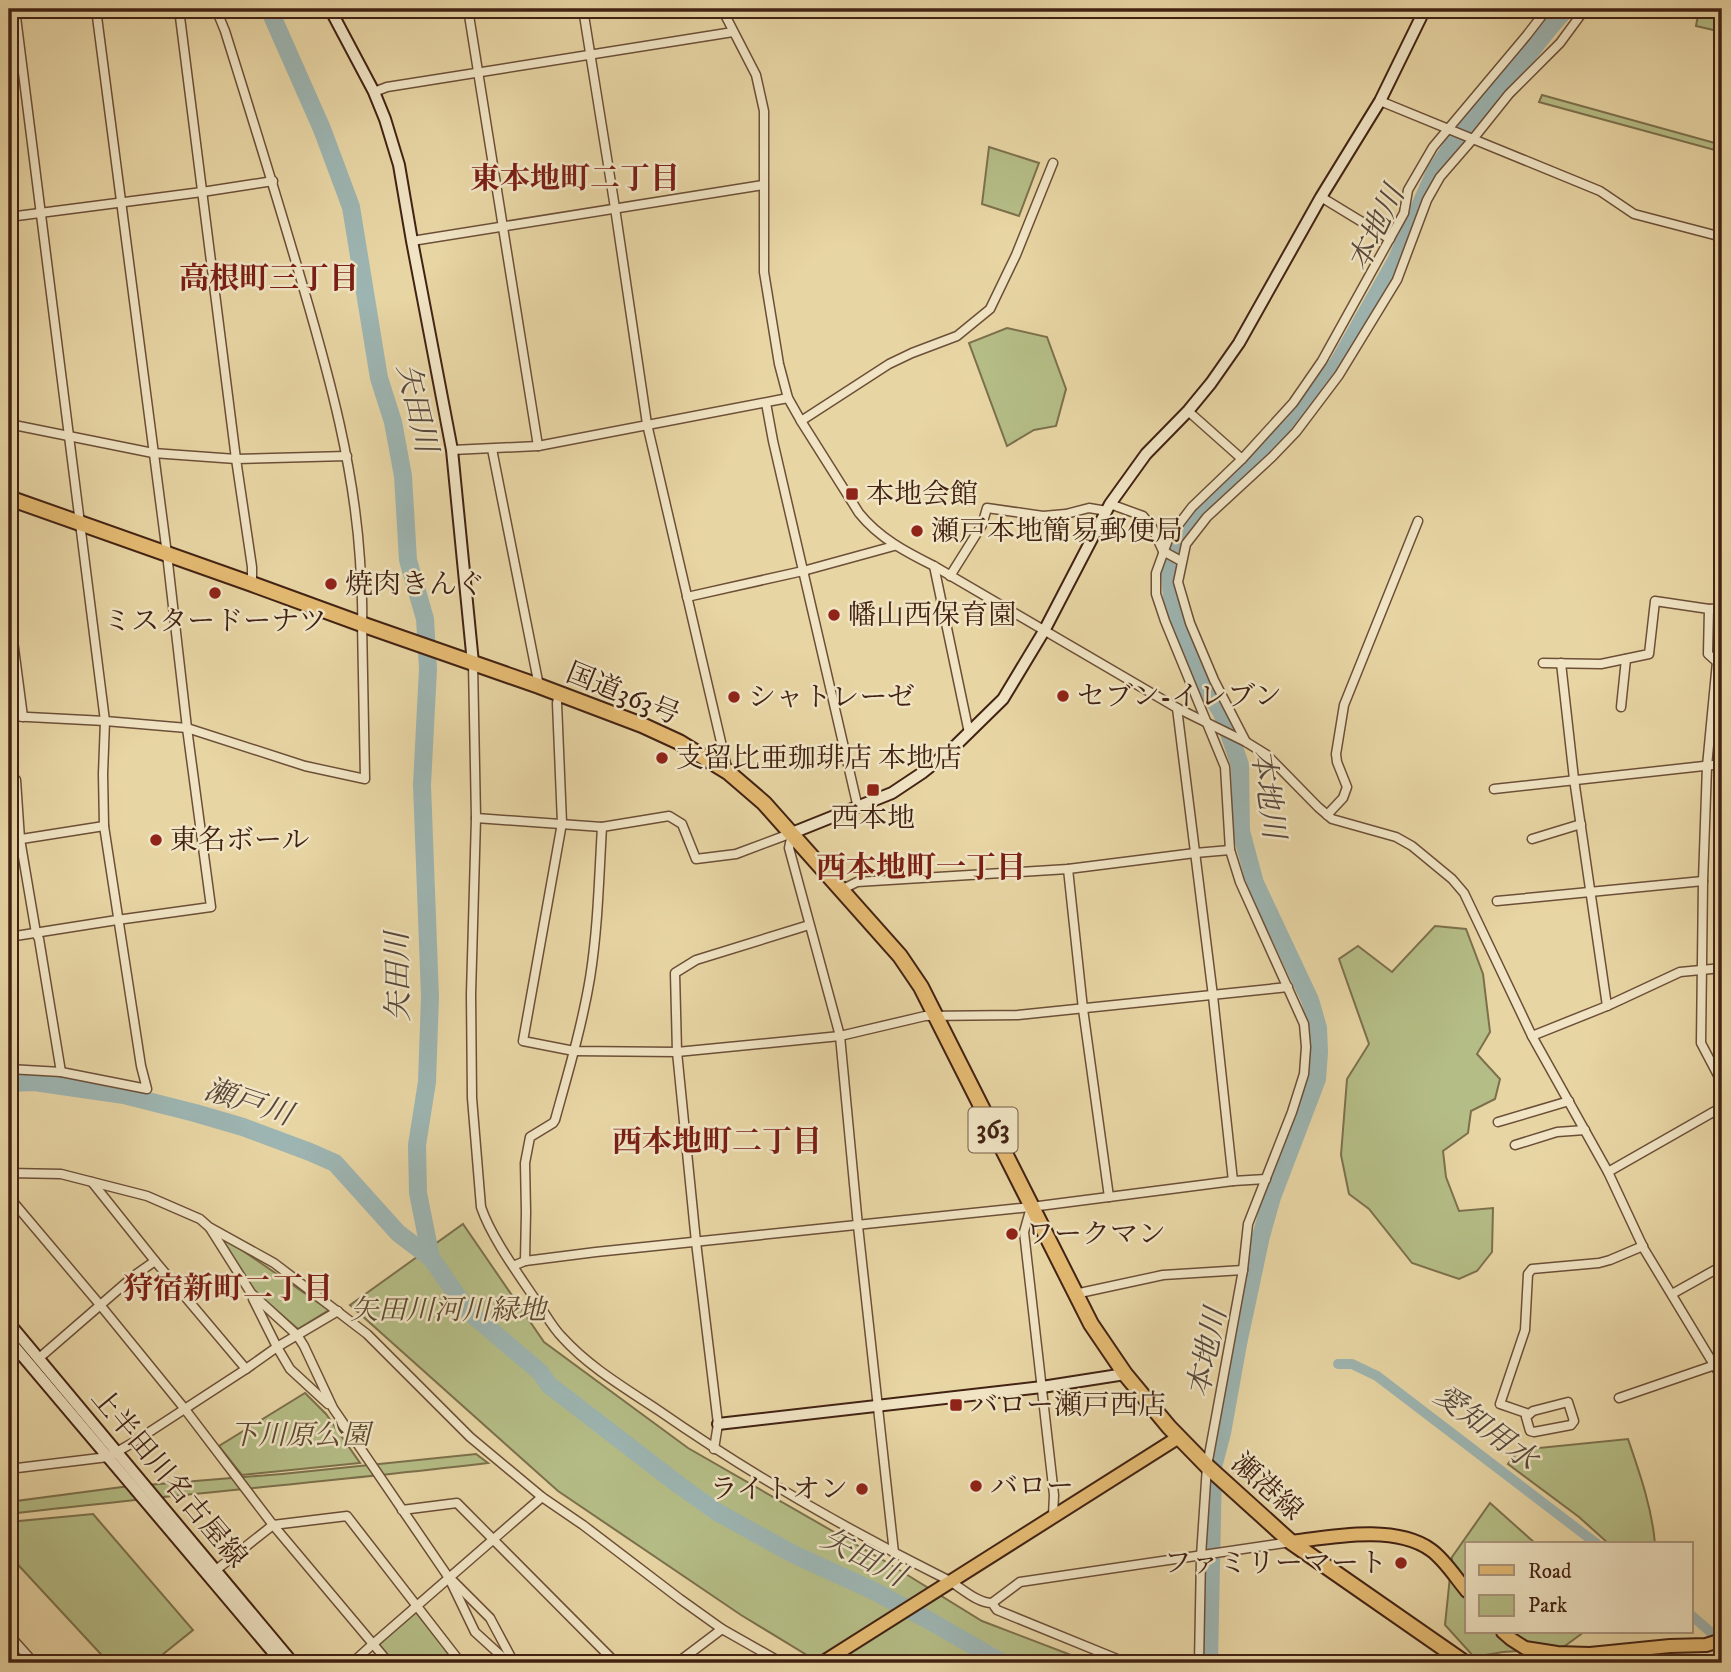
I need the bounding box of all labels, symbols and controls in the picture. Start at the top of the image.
district label: 東本地町二丁目 [470,161,680,198]
water label: 本地川 [1341,178,1415,278]
district label: 高根町三丁目 [179,261,359,298]
water label: 矢田川 [388,360,445,459]
place label: 本地会館 [866,477,978,512]
marker: 本地会館 [844,486,860,502]
place label: 瀬戸本地簡易郵便局 [931,514,1183,549]
marker: 瀬戸本地簡易郵便局 [909,523,925,539]
place label: 焼肉きんぐ [345,567,485,602]
marker: 焼肉きんぐ [323,576,339,592]
marker: ミスタードーナツ [207,585,223,601]
place label: 幡山西保育園 [848,598,1016,633]
place label: ミスタードーナツ [103,604,327,639]
marker: 幡山西保育園 [826,607,842,623]
street label: 国道363号 [561,655,685,733]
place label: セブン-イレブン [1077,679,1282,714]
place label: シャトレーゼ [748,680,915,715]
marker: セブン-イレブン [1055,688,1071,704]
marker: シャトレーゼ [726,689,742,705]
place label: 支留比亜珈琲店 本地店 [676,741,962,776]
water label: 本地川 [1242,747,1292,844]
marker: 支留比亜珈琲店 本地店 [654,750,670,766]
marker: 西本地 [865,782,881,798]
place label: 西本地 [831,801,915,836]
place label: 東名ボール [170,823,309,858]
marker: 東名ボール [148,832,164,848]
district label: 西本地町一丁目 [816,850,1026,887]
water label: 矢田川 [380,929,418,1022]
water label: 瀬戸川 [199,1071,299,1135]
road number: 363 [968,1107,1018,1152]
district label: 西本地町二丁目 [612,1124,822,1161]
place label: ワークマン [1026,1217,1166,1252]
marker: ワークマン [1004,1226,1020,1242]
district label: 狩宿新町二丁目 [123,1271,333,1308]
park label: 矢田川河川緑地 [350,1293,549,1328]
water label: 本地川 [1181,1302,1236,1401]
water label: 愛知用水 [1426,1377,1546,1481]
street label: 上半田川名古屋線 [84,1381,254,1575]
place label: バロー瀬戸西店 [970,1388,1166,1423]
marker: バロー瀬戸西店 [948,1397,964,1413]
park label: 下川原公園 [230,1418,374,1453]
street label: 瀬港線 [1224,1446,1310,1528]
place label: バロー [990,1469,1074,1504]
place label: ライトオン [710,1472,848,1507]
marker: バロー [968,1478,984,1494]
marker: ライトオン [854,1481,870,1497]
water label: 矢田川 [815,1521,914,1597]
legend [1465,1542,1692,1634]
place label: ファミリーマート [1164,1546,1387,1581]
marker: ファミリーマート [1393,1555,1409,1571]
text: Road [1528,1559,1572,1585]
text: Park [1528,1593,1568,1619]

